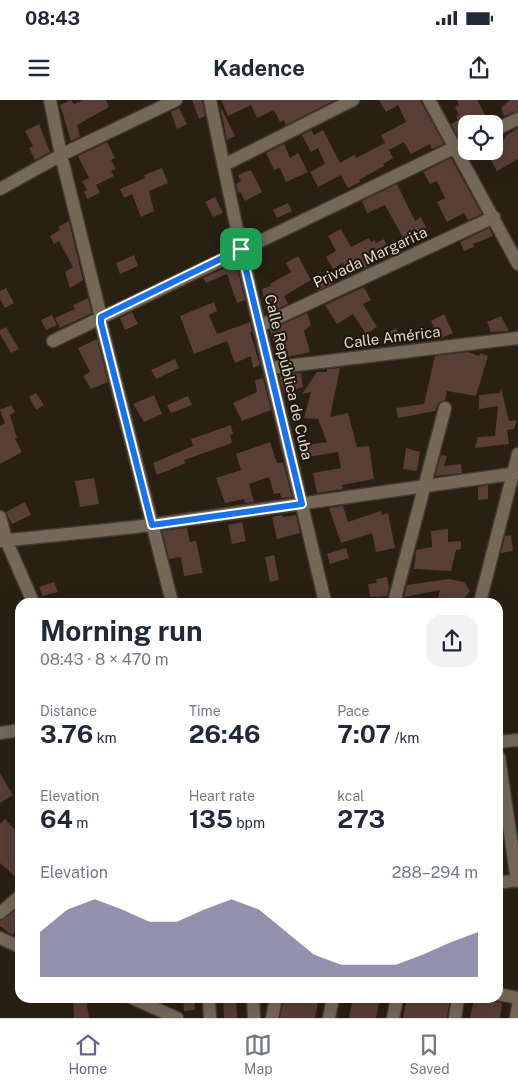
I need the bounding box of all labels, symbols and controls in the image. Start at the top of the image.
text: 08:43 [25,7,80,29]
icon: menu [25,54,53,82]
icon: share [465,54,493,82]
text: Kadence [213,55,305,81]
map controls [458,115,503,160]
button: locate [458,115,503,160]
street label: Privada Margarita [310,223,430,291]
pin [220,228,262,270]
icon: arrive [227,235,255,263]
street label: Calle República de Cuba [262,293,316,461]
street label: Calle América [343,323,441,351]
text: Morning run [40,614,203,647]
button: share [426,615,478,667]
text: 08:43 · 8 × 470 m [40,650,169,669]
text: Distance [40,703,97,719]
text: Time [189,703,221,719]
text: Pace [337,703,369,719]
text: 3.76 [40,719,93,749]
text: 26:46 [189,719,261,749]
text: 7:07 [337,719,391,749]
text: km [93,730,117,746]
text: /km [391,730,419,746]
text: Elevation [40,788,99,804]
text: Heart rate [189,788,255,804]
text: kcal [337,788,364,804]
text: 64 [40,804,73,834]
text: 135 [189,804,233,834]
text: 273 [337,804,385,834]
text: m [73,815,88,831]
text: bpm [233,815,265,831]
text: Elevation [40,863,108,882]
text: 288–294 m [392,863,478,882]
tab: Home [68,1031,107,1077]
tab: Map [244,1031,272,1077]
tab: Saved [409,1031,450,1077]

